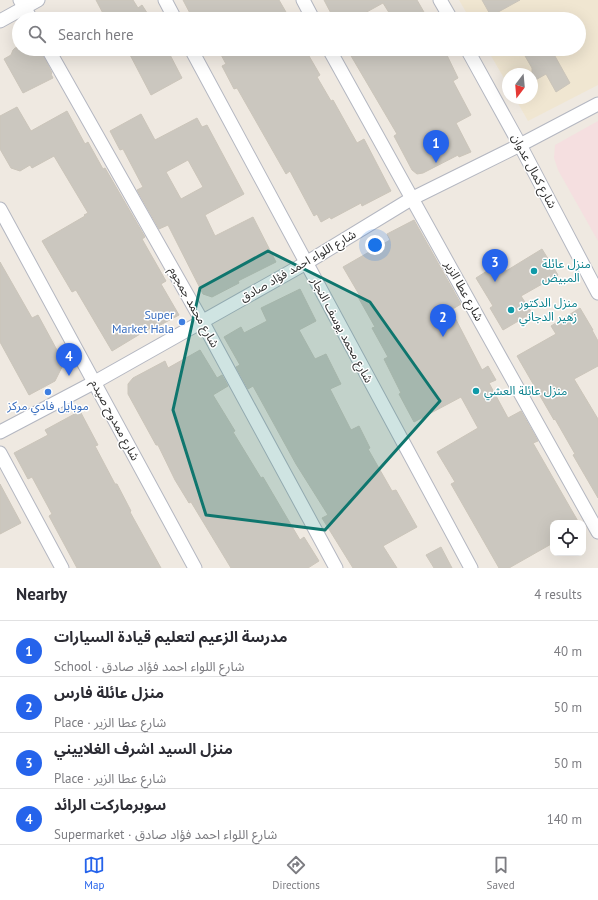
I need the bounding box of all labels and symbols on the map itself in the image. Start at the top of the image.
north arrow [502,68,538,104]
pin: 1 [423,130,449,163]
street label: شارع كمال عدوان [507,131,560,212]
street label: شارع اللواء احمد فؤاد صادق [237,226,359,307]
your location [365,235,385,255]
pin: 3 [482,249,508,282]
place label: منزل عائلة المبيض [542,256,591,285]
street label: شارع عطا الزير [440,257,487,324]
street label: شارع محمد جمجوم [164,264,223,351]
marker: منزل عائلة المبيض [529,266,539,276]
street label: شارع محمد يوسف النجار [306,273,377,386]
place label: منزل الدكتور زهير الدجاني [518,295,578,327]
pin: 2 [430,304,456,337]
marker: منزل الدكتور زهير الدجاني [506,305,516,315]
place label: Super Market Hala [112,307,174,336]
marker: Super Market Hala [177,317,187,327]
pin: 4 [56,343,82,376]
street label: شارع ممدوح صيدم [86,377,143,464]
place label: منزل عائلة العشي [484,383,567,401]
marker: منزل عائلة العشي [471,386,481,396]
marker: موبايل فادي مركز [43,387,53,397]
place label: موبايل فادي مركز [6,398,89,416]

